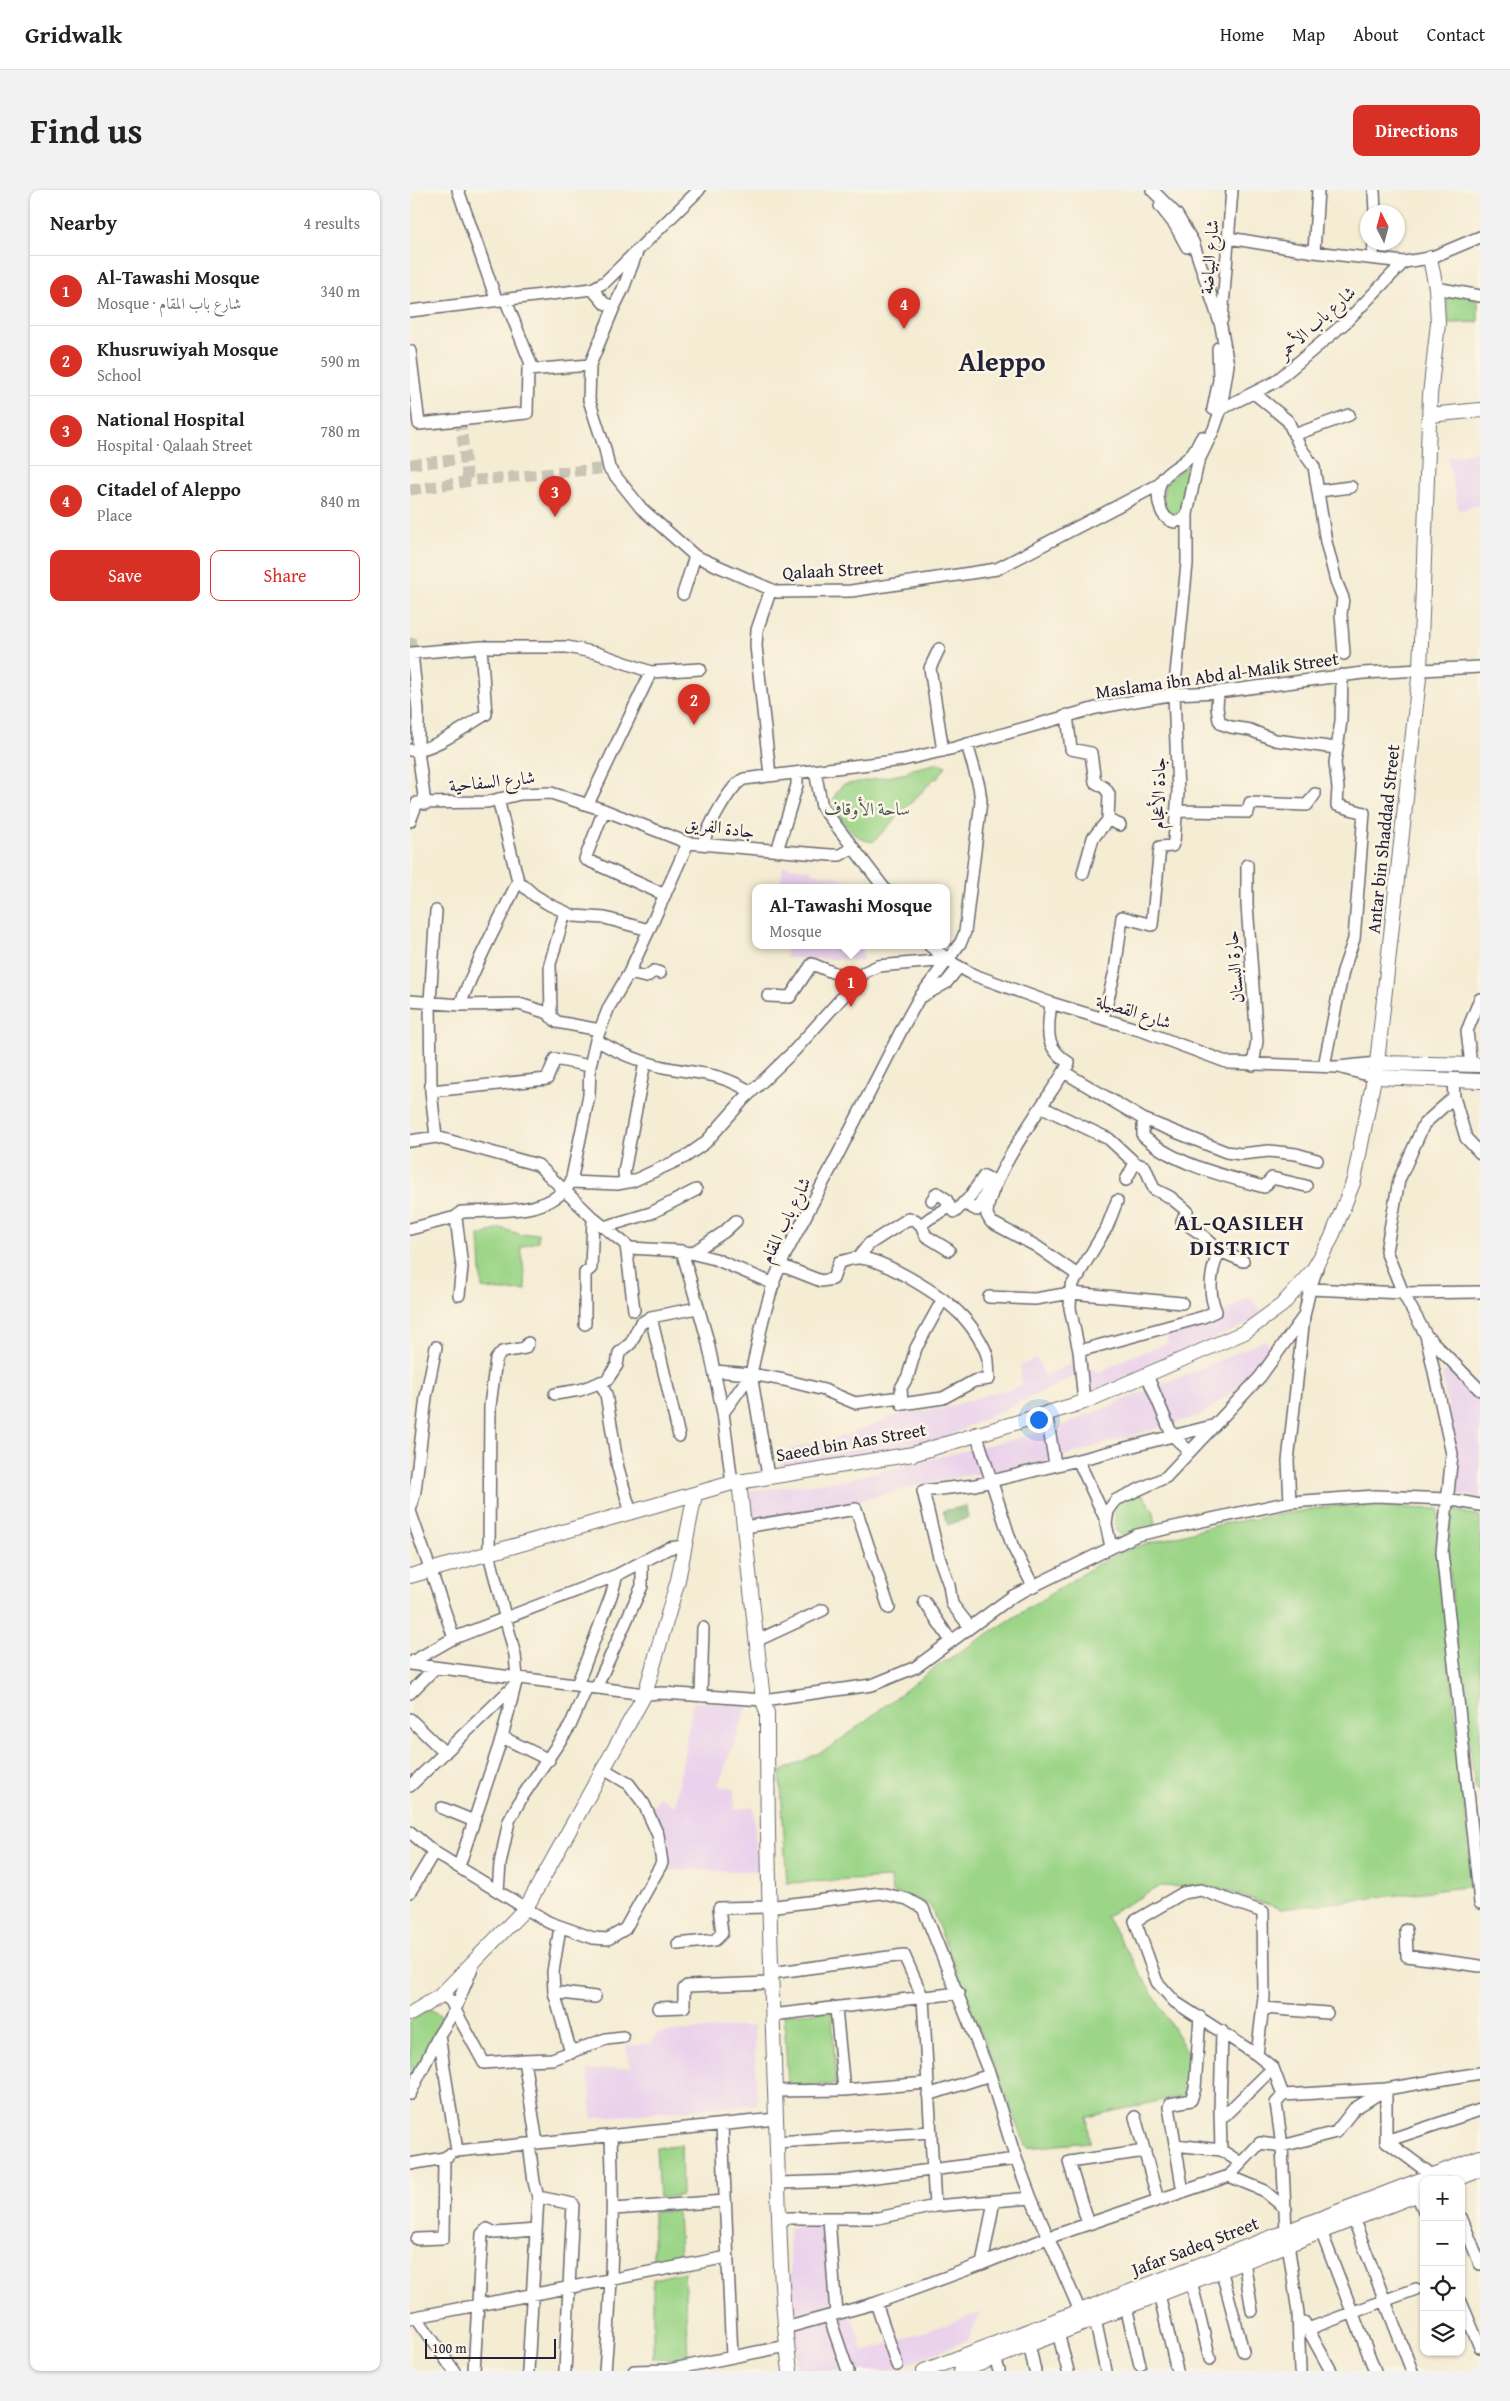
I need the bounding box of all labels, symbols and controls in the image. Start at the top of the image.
text: Gridwalk [25,17,122,52]
text: Home [1220,21,1264,48]
text: Map [1292,21,1325,48]
text: About [1353,21,1399,48]
text: Contact [1427,21,1485,48]
text: Find us [30,105,143,156]
button: Directions [1353,105,1480,156]
north arrow [1360,205,1405,250]
text: Nearby [50,207,117,238]
text: 4 results [303,211,360,235]
street label: شارع البياضة [1192,219,1228,295]
text: Al-Tawashi Mosque [97,263,260,291]
text: 1 [62,279,70,303]
text: 340 m [320,279,360,303]
street label: شارع باب الأحمر [1269,279,1363,368]
pin: 4 [888,288,920,329]
text: Mosque · شارع باب المقام [97,291,241,315]
text: Khusruwiyah Mosque [97,335,279,363]
district label: Aleppo [958,340,1046,381]
text: 2 [62,349,70,373]
text: 590 m [320,349,360,373]
text: School [97,363,141,387]
text: National Hospital [97,405,245,433]
text: 3 [62,419,70,443]
text: 780 m [320,419,360,443]
text: Hospital · Qalaah Street [97,433,253,457]
text: Citadel of Aleppo [97,475,241,503]
pin: 3 [539,476,571,517]
text: 4 [62,489,70,513]
text: 840 m [320,489,360,513]
text: Place [97,503,132,527]
button: Save [50,550,200,601]
button: Share [210,550,360,601]
street label: Qalaah Street [782,554,885,586]
street label: Maslama ibn Abd al-Malik Street [1094,644,1341,705]
pin: 2 [678,684,710,725]
street label: Antar bin Shaddad Street [1360,743,1406,935]
street label: جادة الأعجام [1144,757,1175,829]
street label: شارع السفاحية [448,763,537,801]
park label: ساحة الأوقاف [824,795,910,822]
street label: جادة الفريق [683,809,757,845]
popup [752,884,950,949]
text: Al-Tawashi Mosque [770,891,932,919]
text: Mosque [770,919,822,943]
street label: حارة البستان [1217,929,1251,1005]
pin: 1 [835,966,867,1007]
street label: شارع القصيلة [1092,986,1175,1038]
street label: شارع باب المقام [753,1172,820,1269]
district label: AL-QASILEH DISTRICT [1176,1206,1304,1263]
your location [1026,1407,1052,1433]
street label: Saeed bin Aas Street [774,1415,929,1469]
map controls [1420,2176,1465,2356]
button: + [1420,2176,1465,2221]
street label: Jafar Sadeq Street [1126,2209,1263,2283]
button: − [1420,2221,1465,2266]
button: locate [1420,2266,1465,2311]
button: layers [1420,2311,1465,2356]
scale bar [425,2336,556,2359]
text: 100 m [432,2338,467,2358]

